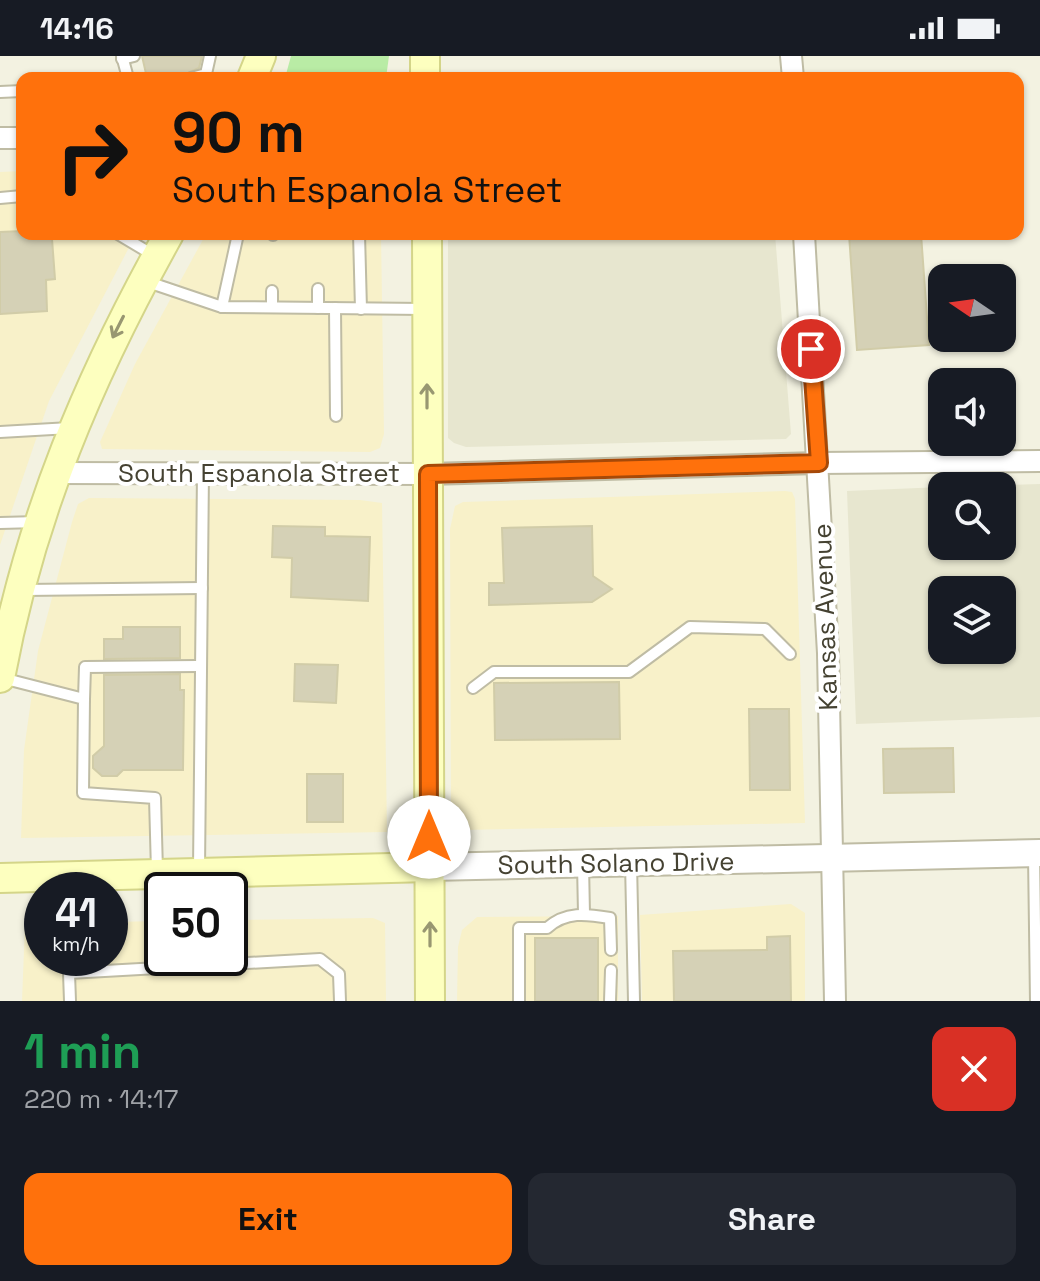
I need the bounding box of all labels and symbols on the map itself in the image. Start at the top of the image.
north arrow [928,264,1016,352]
one-way arrow [110,314,125,338]
pin [777,315,845,383]
one-way arrow [419,383,435,410]
street label: South Espanola Street [118,456,400,490]
street label: Kansas Avenue [805,523,845,711]
position arrow [387,795,471,879]
street label: South Solano Drive [497,844,735,882]
speed limit sign: 50 [144,872,248,976]
one-way arrow [422,921,438,948]

